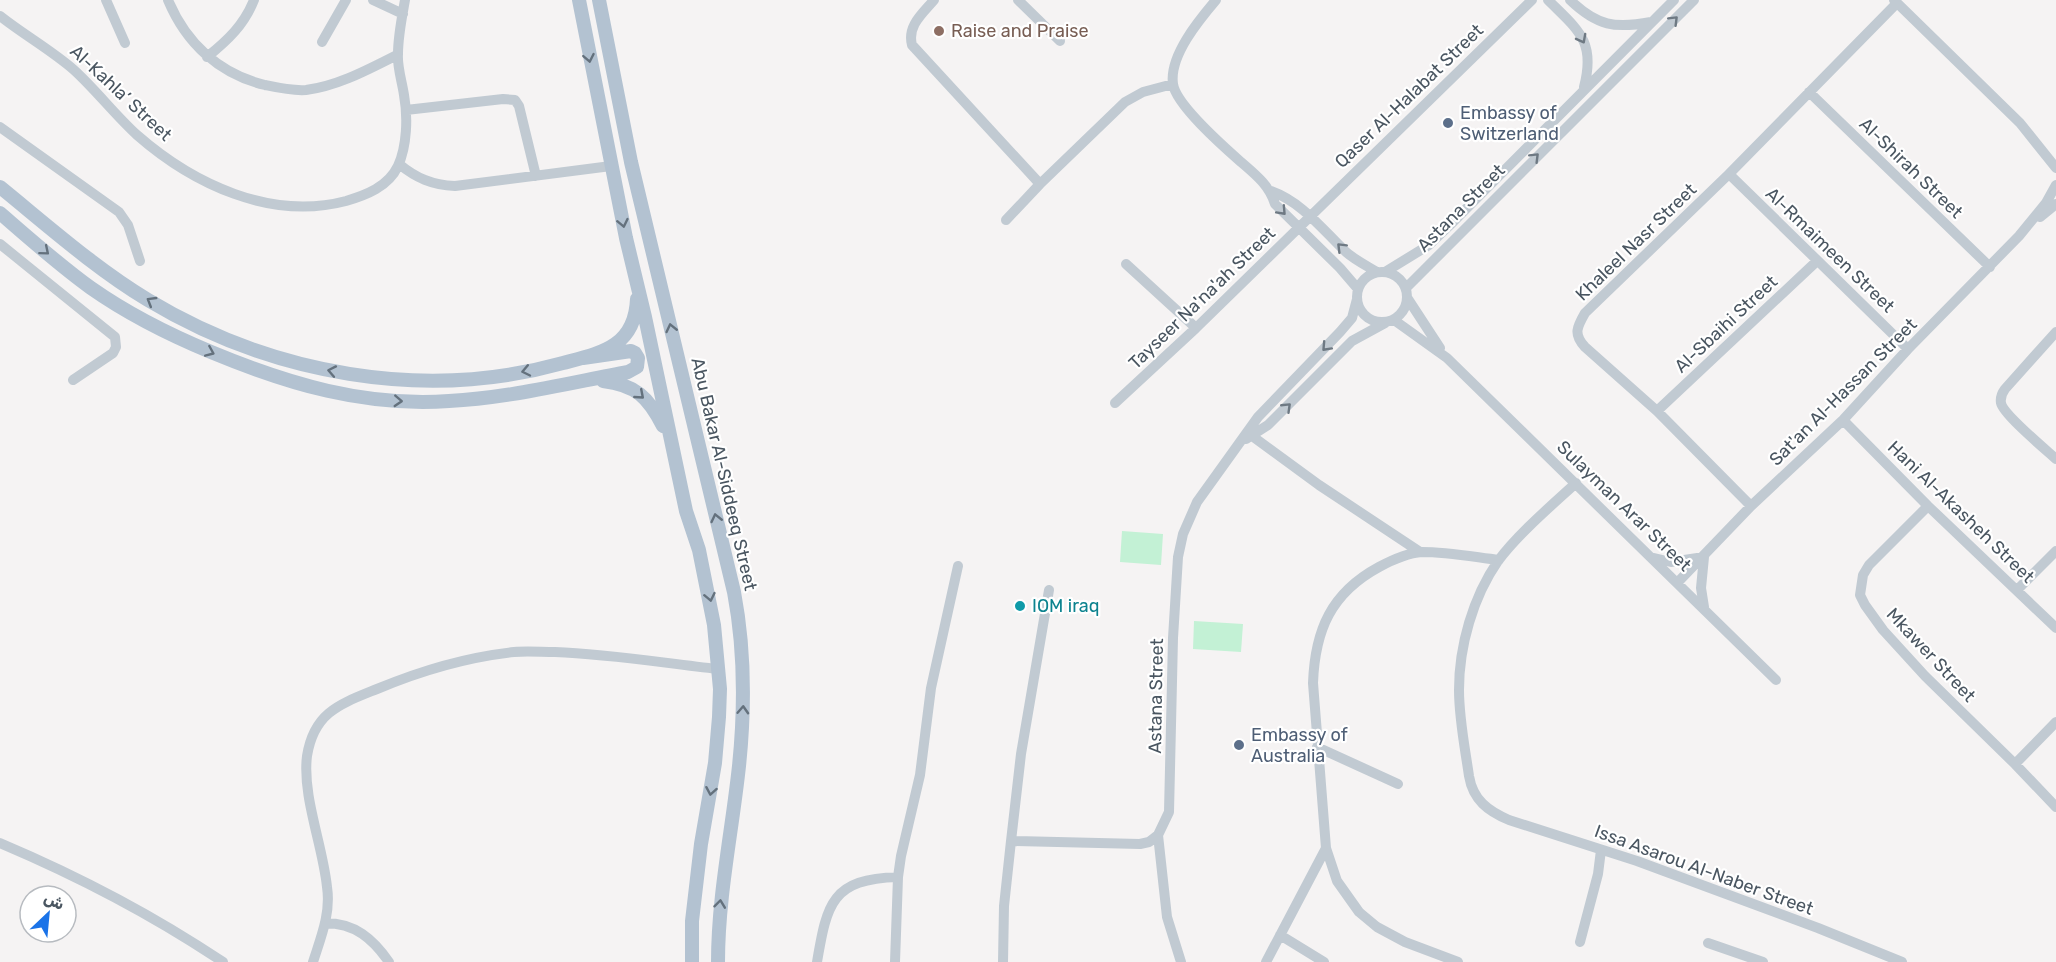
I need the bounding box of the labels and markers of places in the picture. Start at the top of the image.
place label: Raise and Praise [951,20,1089,42]
marker: Raise and Praise [932,24,946,38]
place label: Embassy of Switzerland [1460,102,1559,145]
marker: Embassy of Switzerland [1441,116,1455,130]
place label: IOM iraq [1032,595,1100,617]
marker: IOM iraq [1013,599,1027,613]
place label: Embassy of Australia [1251,724,1348,767]
marker: Embassy of Australia [1232,738,1246,752]

